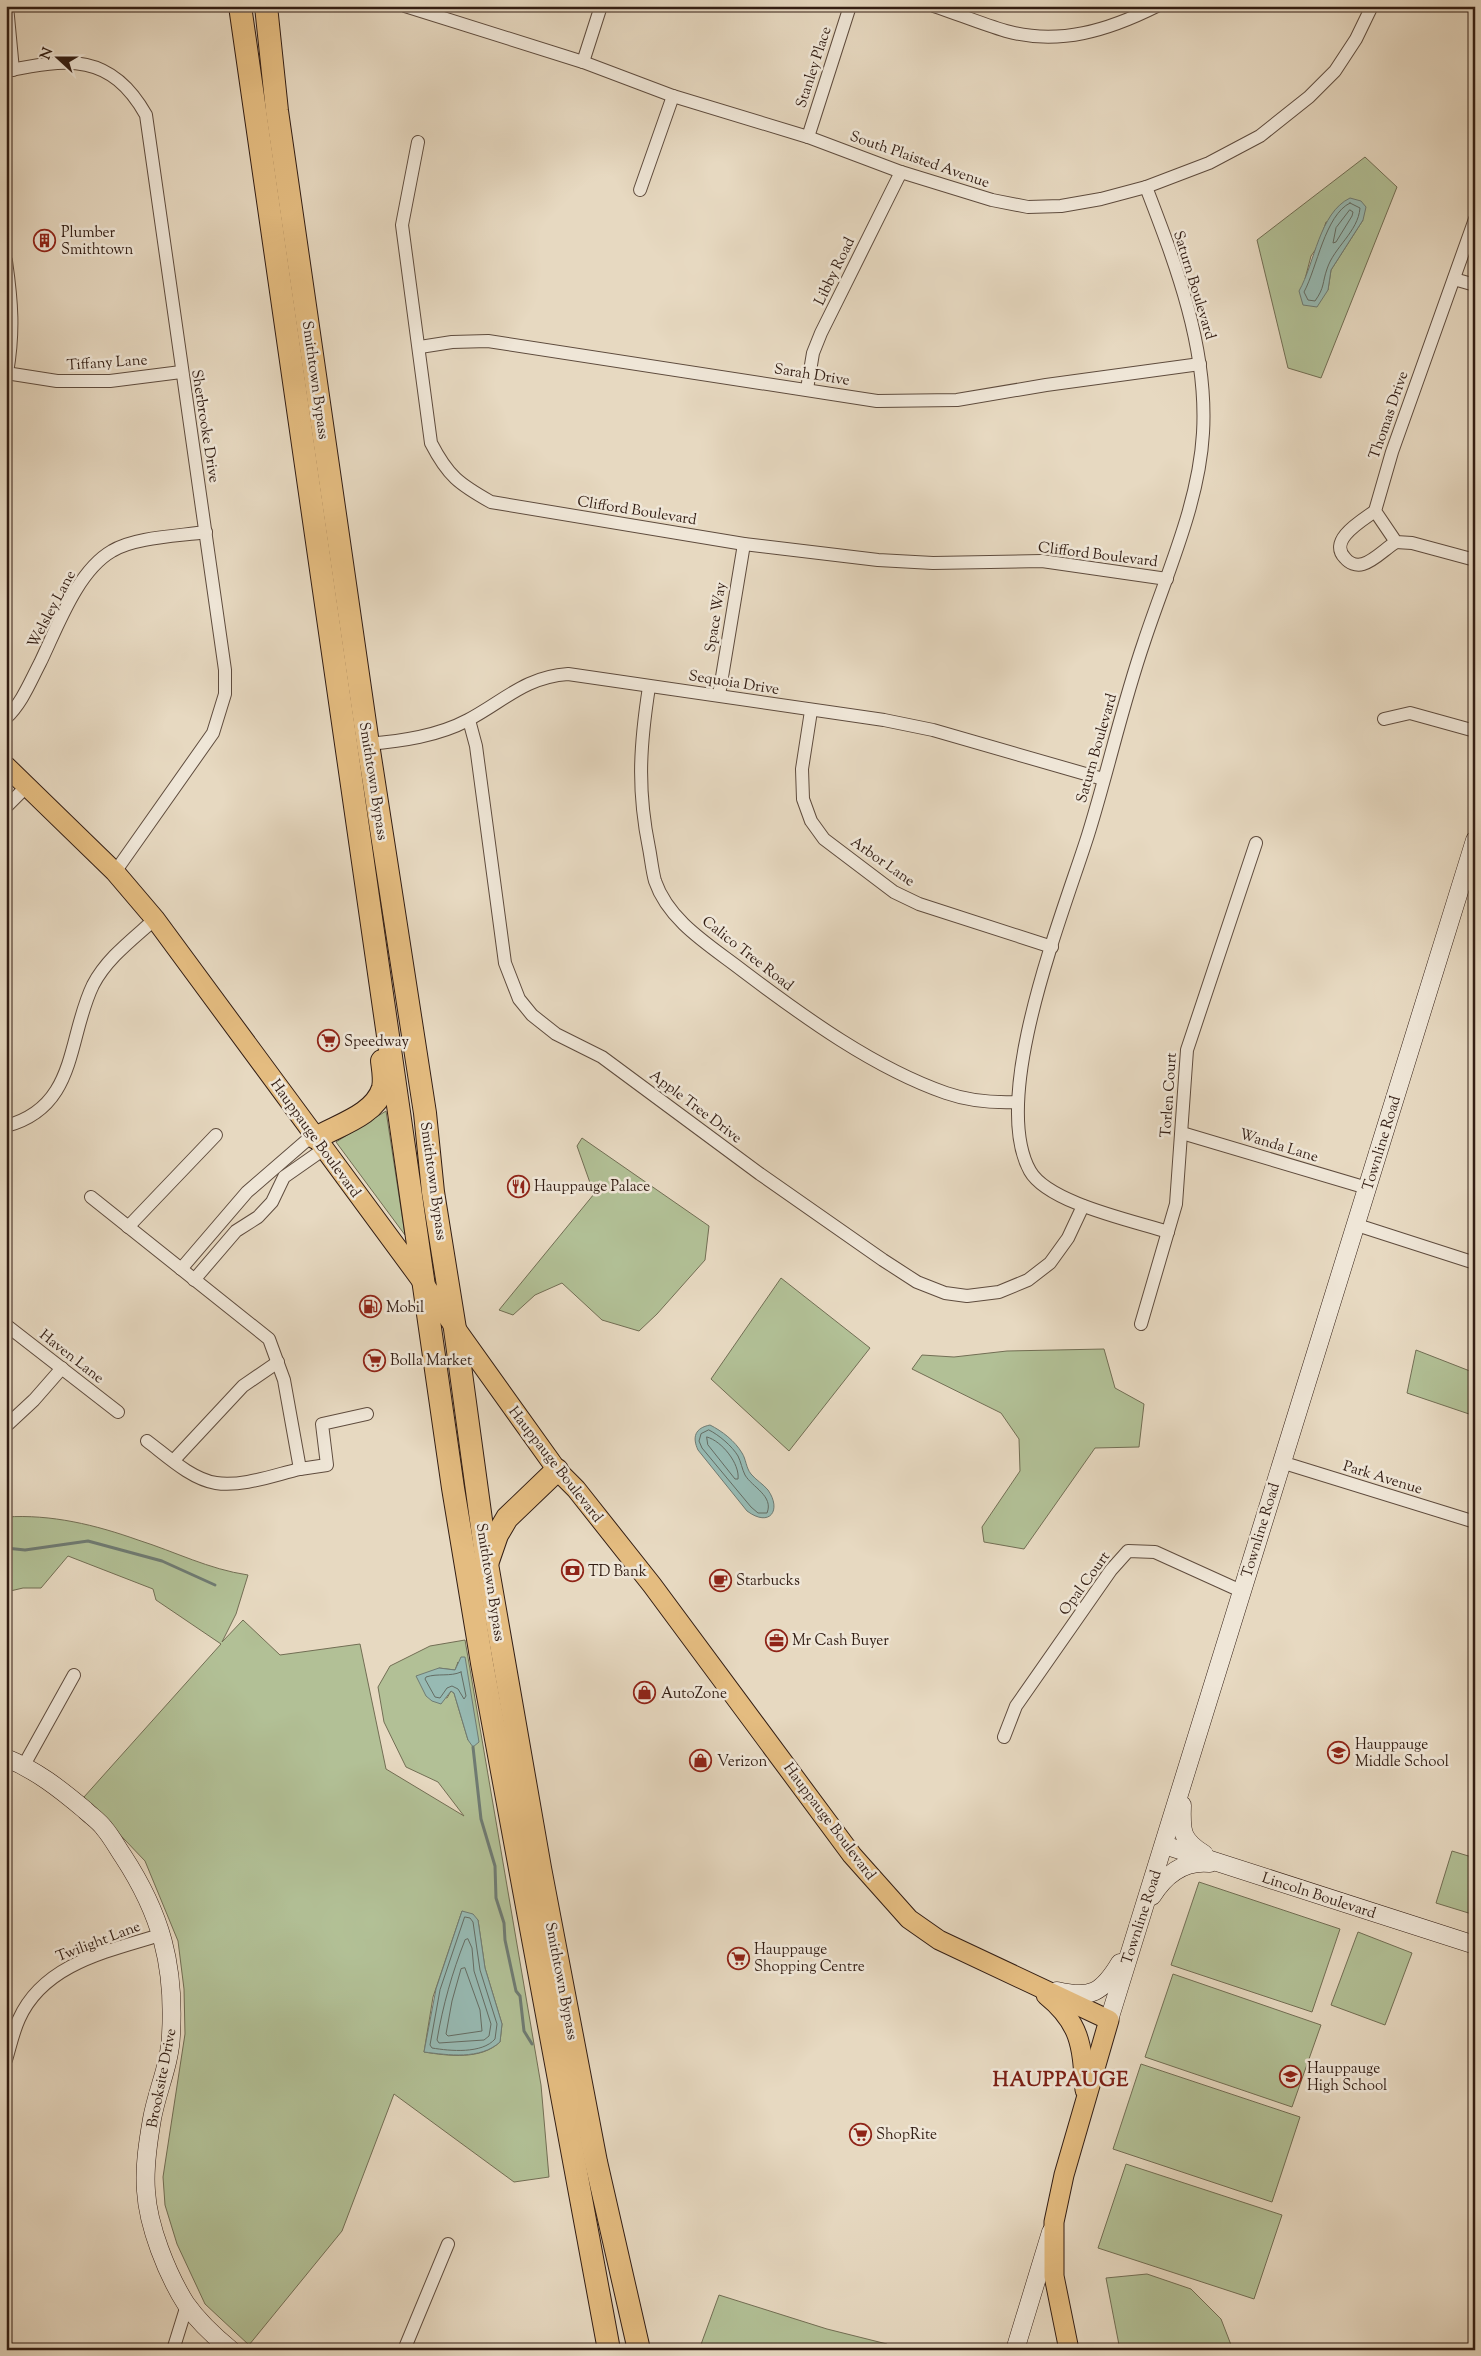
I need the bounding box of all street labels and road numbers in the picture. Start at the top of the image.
street label: Stanley Place [791,24,837,111]
street label: South Plaisted Avenue [847,127,992,194]
street label: Saturn Boulevard [1167,228,1220,343]
street label: Libby Road [810,234,861,309]
street label: Smithtown Bypass [296,320,333,441]
street label: Tiffany Lane [66,350,148,377]
street label: Sarah Drive [772,359,851,392]
street label: Sherbrooke Drive [185,368,224,484]
street label: Thomas Drive [1365,369,1414,462]
street label: Clifford Boulevard [576,492,698,531]
street label: Clifford Boulevard [1037,538,1159,573]
street label: Welsley Lane [23,567,82,652]
street label: Space Way [701,580,732,654]
street label: Sequoia Drive [687,666,781,701]
street label: Saturn Boulevard [1072,691,1123,806]
street label: Smithtown Bypass [353,721,392,842]
street label: Arbor Lane [846,832,919,892]
street label: Calico Tree Road [697,912,798,997]
street label: Torlen Court [1156,1052,1183,1138]
street label: Apple Tree Drive [645,1065,746,1149]
street label: Hauppauge Boulevard [264,1075,365,1203]
street label: Townline Road [1358,1093,1407,1193]
street label: Smithtown Bypass [414,1121,451,1242]
street label: Wanda Lane [1236,1124,1321,1168]
street label: Haven Lane [34,1325,108,1389]
street label: Hauppauge Boulevard [503,1402,607,1528]
street label: Park Avenue [1340,1456,1425,1500]
street label: Townline Road [1237,1480,1286,1580]
street label: Smithtown Bypass [470,1522,509,1643]
street label: Opal Court [1055,1547,1116,1620]
street label: Hauppauge Boulevard [778,1759,880,1885]
street label: Townline Road [1117,1867,1168,1967]
street label: Lincoln Boulevard [1259,1868,1379,1925]
street label: Twilight Lane [53,1917,144,1968]
street label: Smithtown Bypass [539,1921,582,2042]
street label: Brooksite Drive [143,2027,182,2130]

